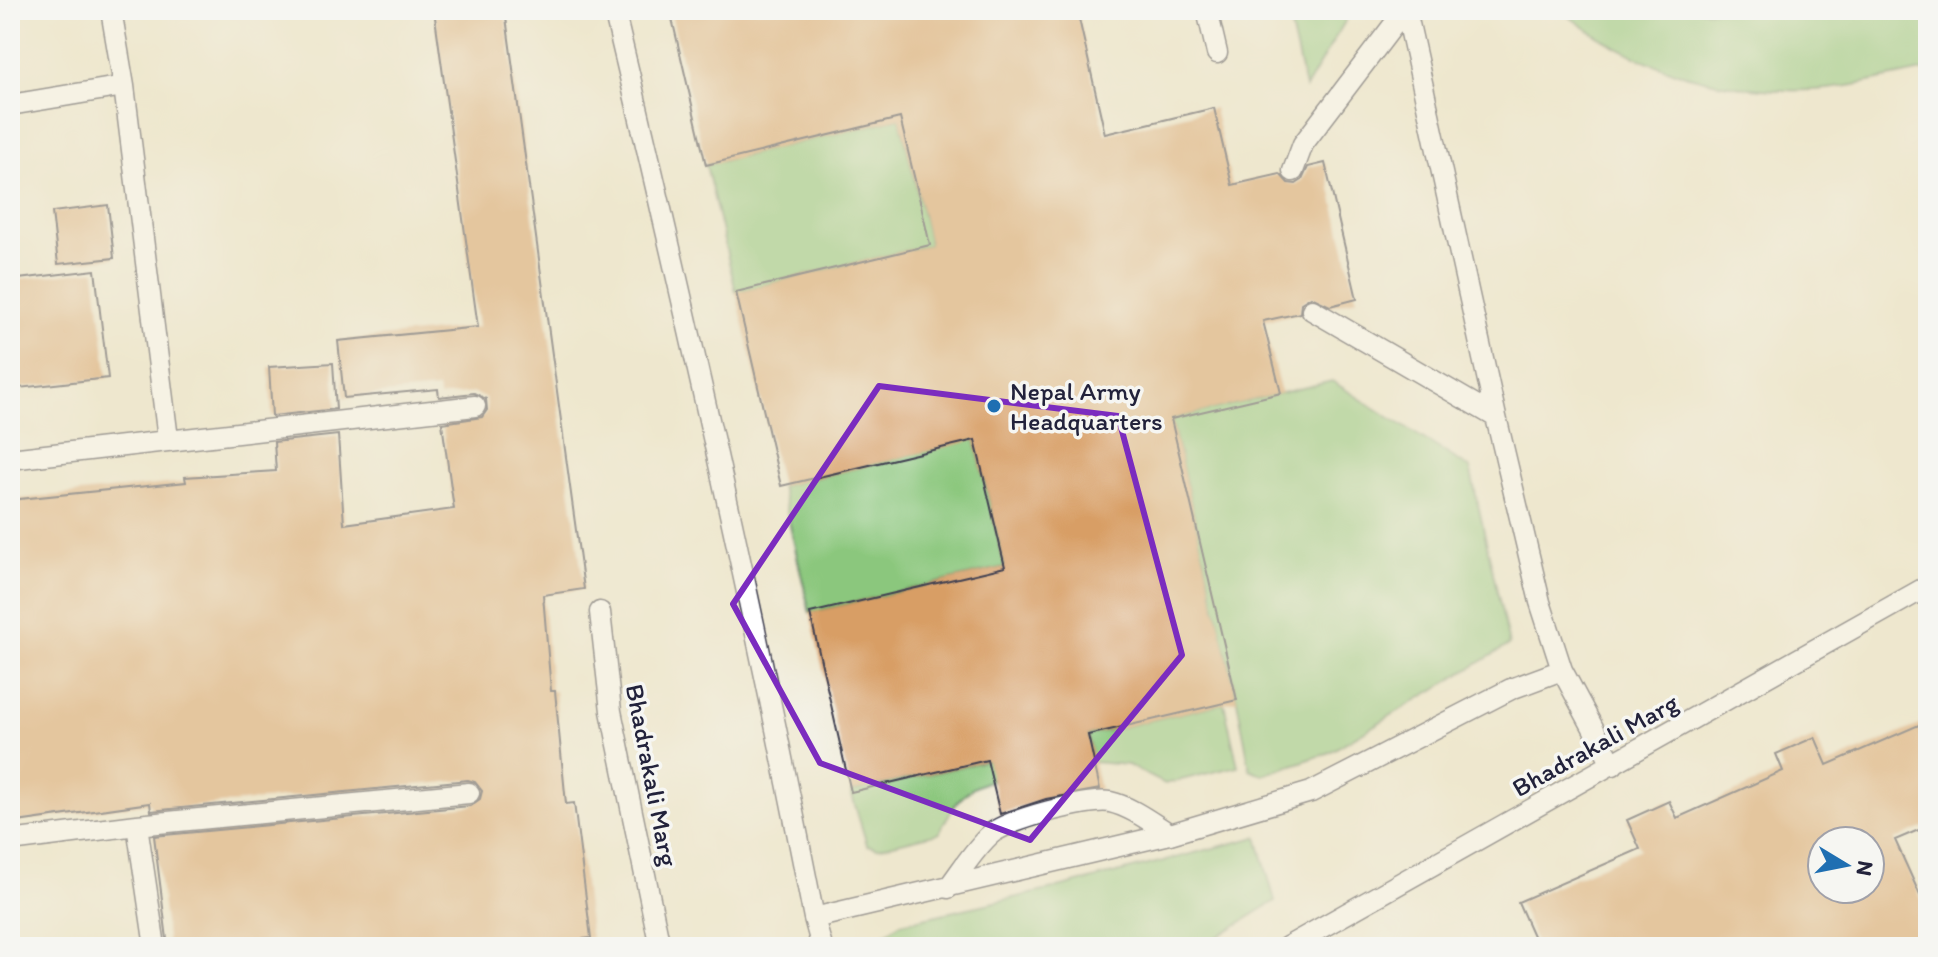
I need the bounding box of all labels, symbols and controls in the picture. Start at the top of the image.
place label: Nepal Army Headquarters [1010,375,1163,437]
marker: Nepal Army Headquarters [985,397,1003,415]
street label: Bhadrakali Marg [619,681,685,870]
street label: Bhadrakali Marg [1506,686,1684,804]
north arrow [1806,825,1886,905]
text: N [1851,859,1880,878]

